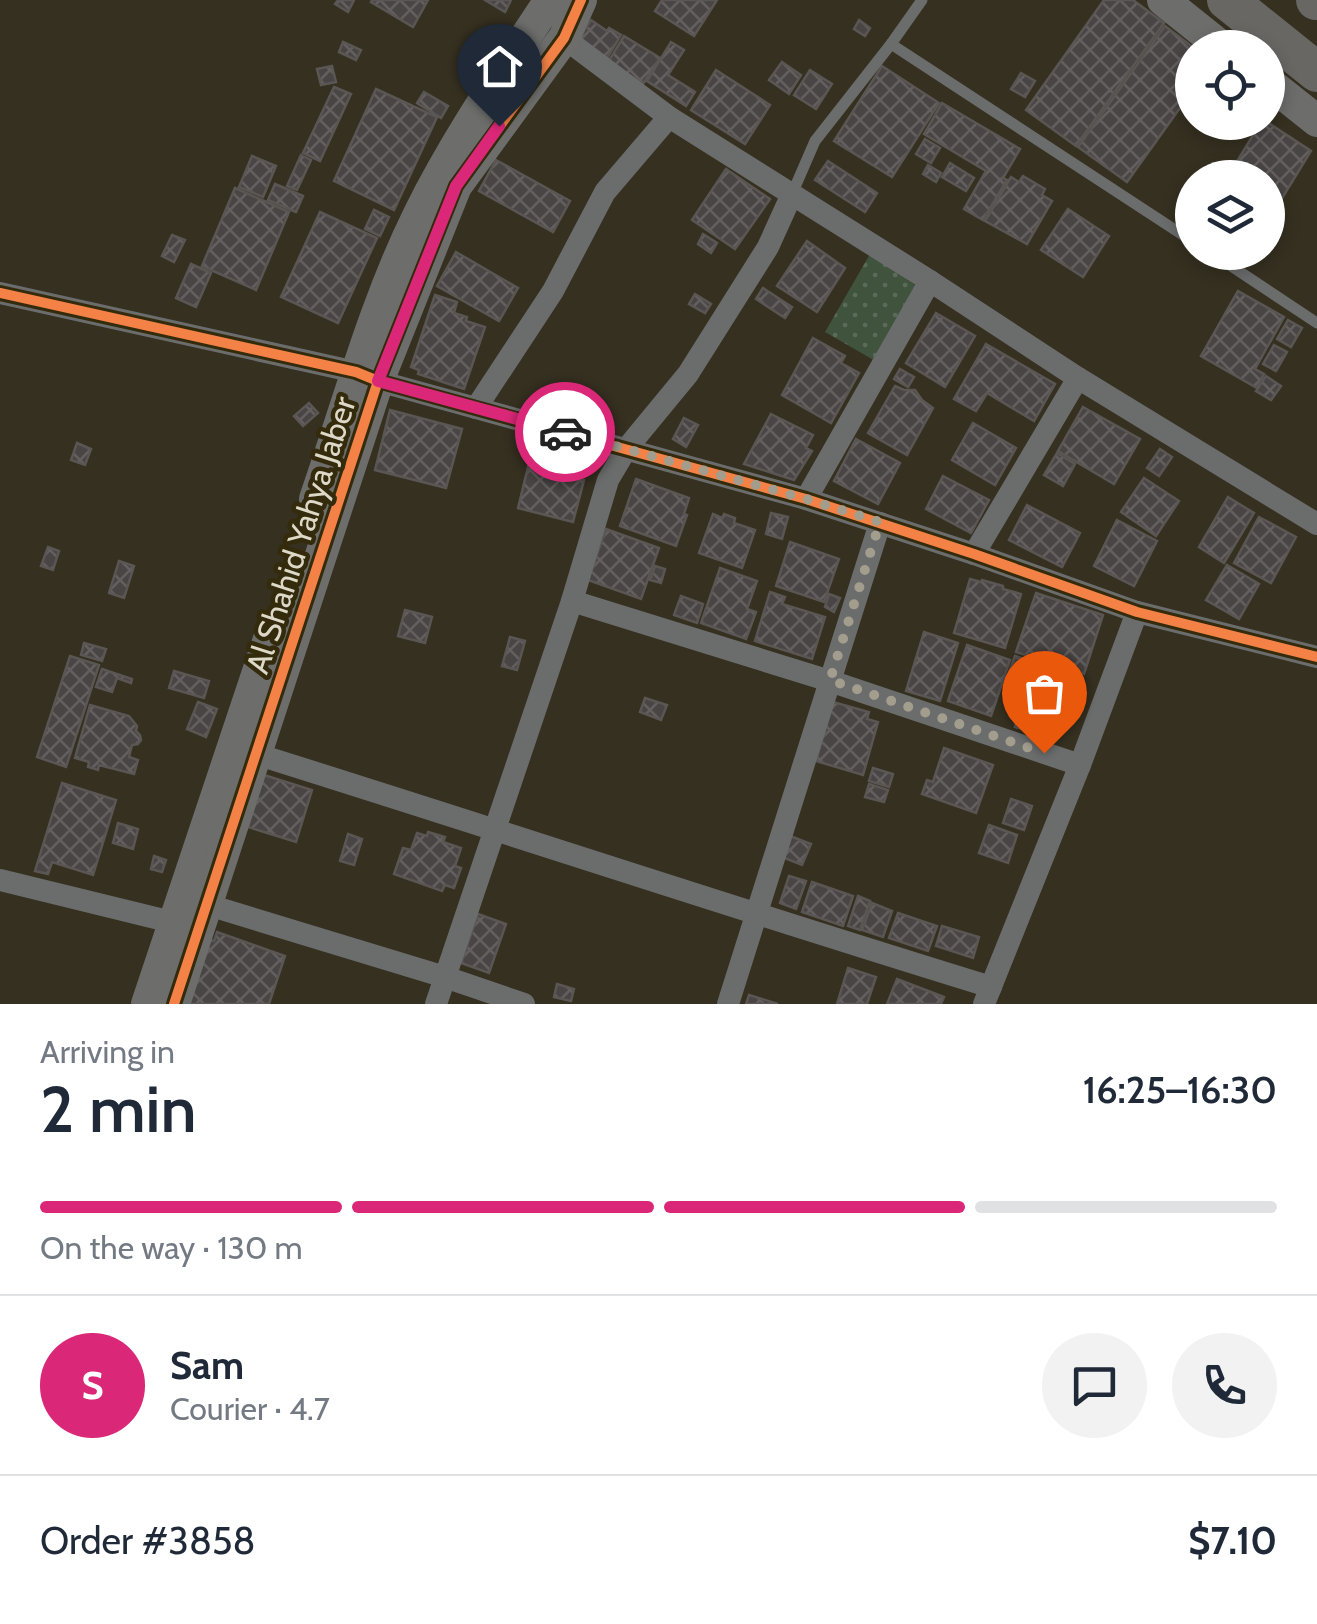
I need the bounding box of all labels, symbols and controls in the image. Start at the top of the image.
pin [457,24,542,127]
map controls [1175,30,1285,270]
button: locate [1175,30,1285,140]
icon: home [472,39,527,94]
button: layers [1175,160,1285,270]
courier [515,382,615,482]
street label: Al Shahid Yahya Jaber [237,391,364,678]
icon: car [538,405,593,460]
pin [1002,651,1087,754]
icon: bag [1017,666,1072,721]
text: Arriving in [40,1032,175,1071]
text: 16:25–16:30 [1083,1066,1277,1113]
text: 2 min [40,1069,197,1148]
text: On the way · 130 m [40,1228,303,1267]
button: chat [1042,1333,1147,1438]
button: phone [1172,1333,1277,1438]
text: Sam [170,1342,244,1389]
text: S [81,1362,104,1409]
text: Courier · 4.7 [170,1389,330,1428]
text: Order #3858 [40,1517,256,1564]
text: $7.10 [1188,1517,1277,1564]

